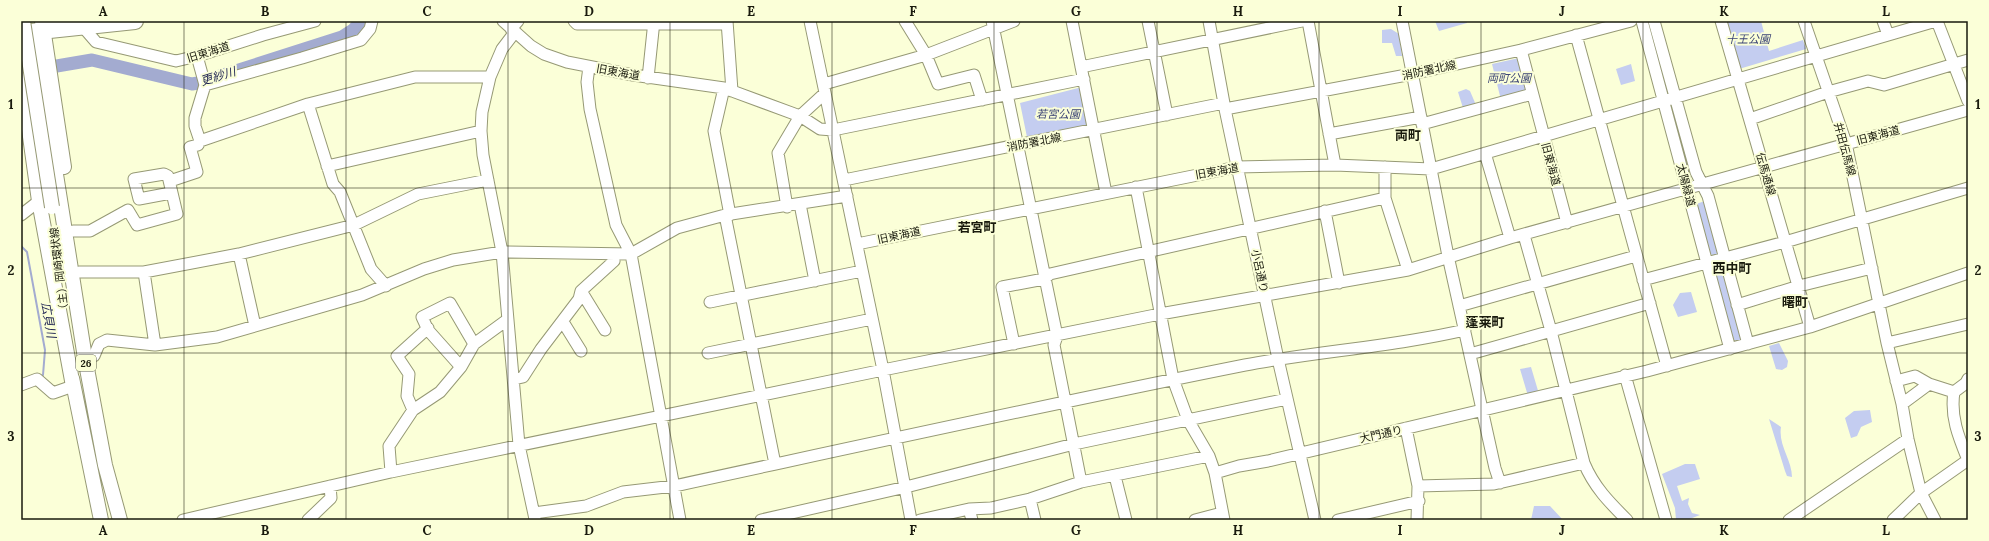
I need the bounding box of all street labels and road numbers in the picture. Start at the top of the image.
street label: 旧東海道 [185,39,231,65]
street label: 消防署北線 [1401,57,1457,83]
street label: 旧東海道 [595,61,641,83]
street label: 井田伝馬線 [1831,121,1859,177]
street label: 旧東海道 [1855,123,1901,147]
street label: 消防署北線 [1006,130,1062,154]
street label: 旧東海道 [1539,141,1563,187]
street label: 伝馬通線 [1753,151,1779,197]
street label: 旧東海道 [1194,160,1240,182]
street label: 太陽緑道 [1674,162,1698,208]
street label: 旧東海道 [876,224,922,246]
street label: （主）岡崎環状線 [47,226,71,316]
street label: 小呂通り [1249,248,1271,294]
road number: 26 [76,355,96,371]
street label: 大門通り [1358,422,1404,446]

